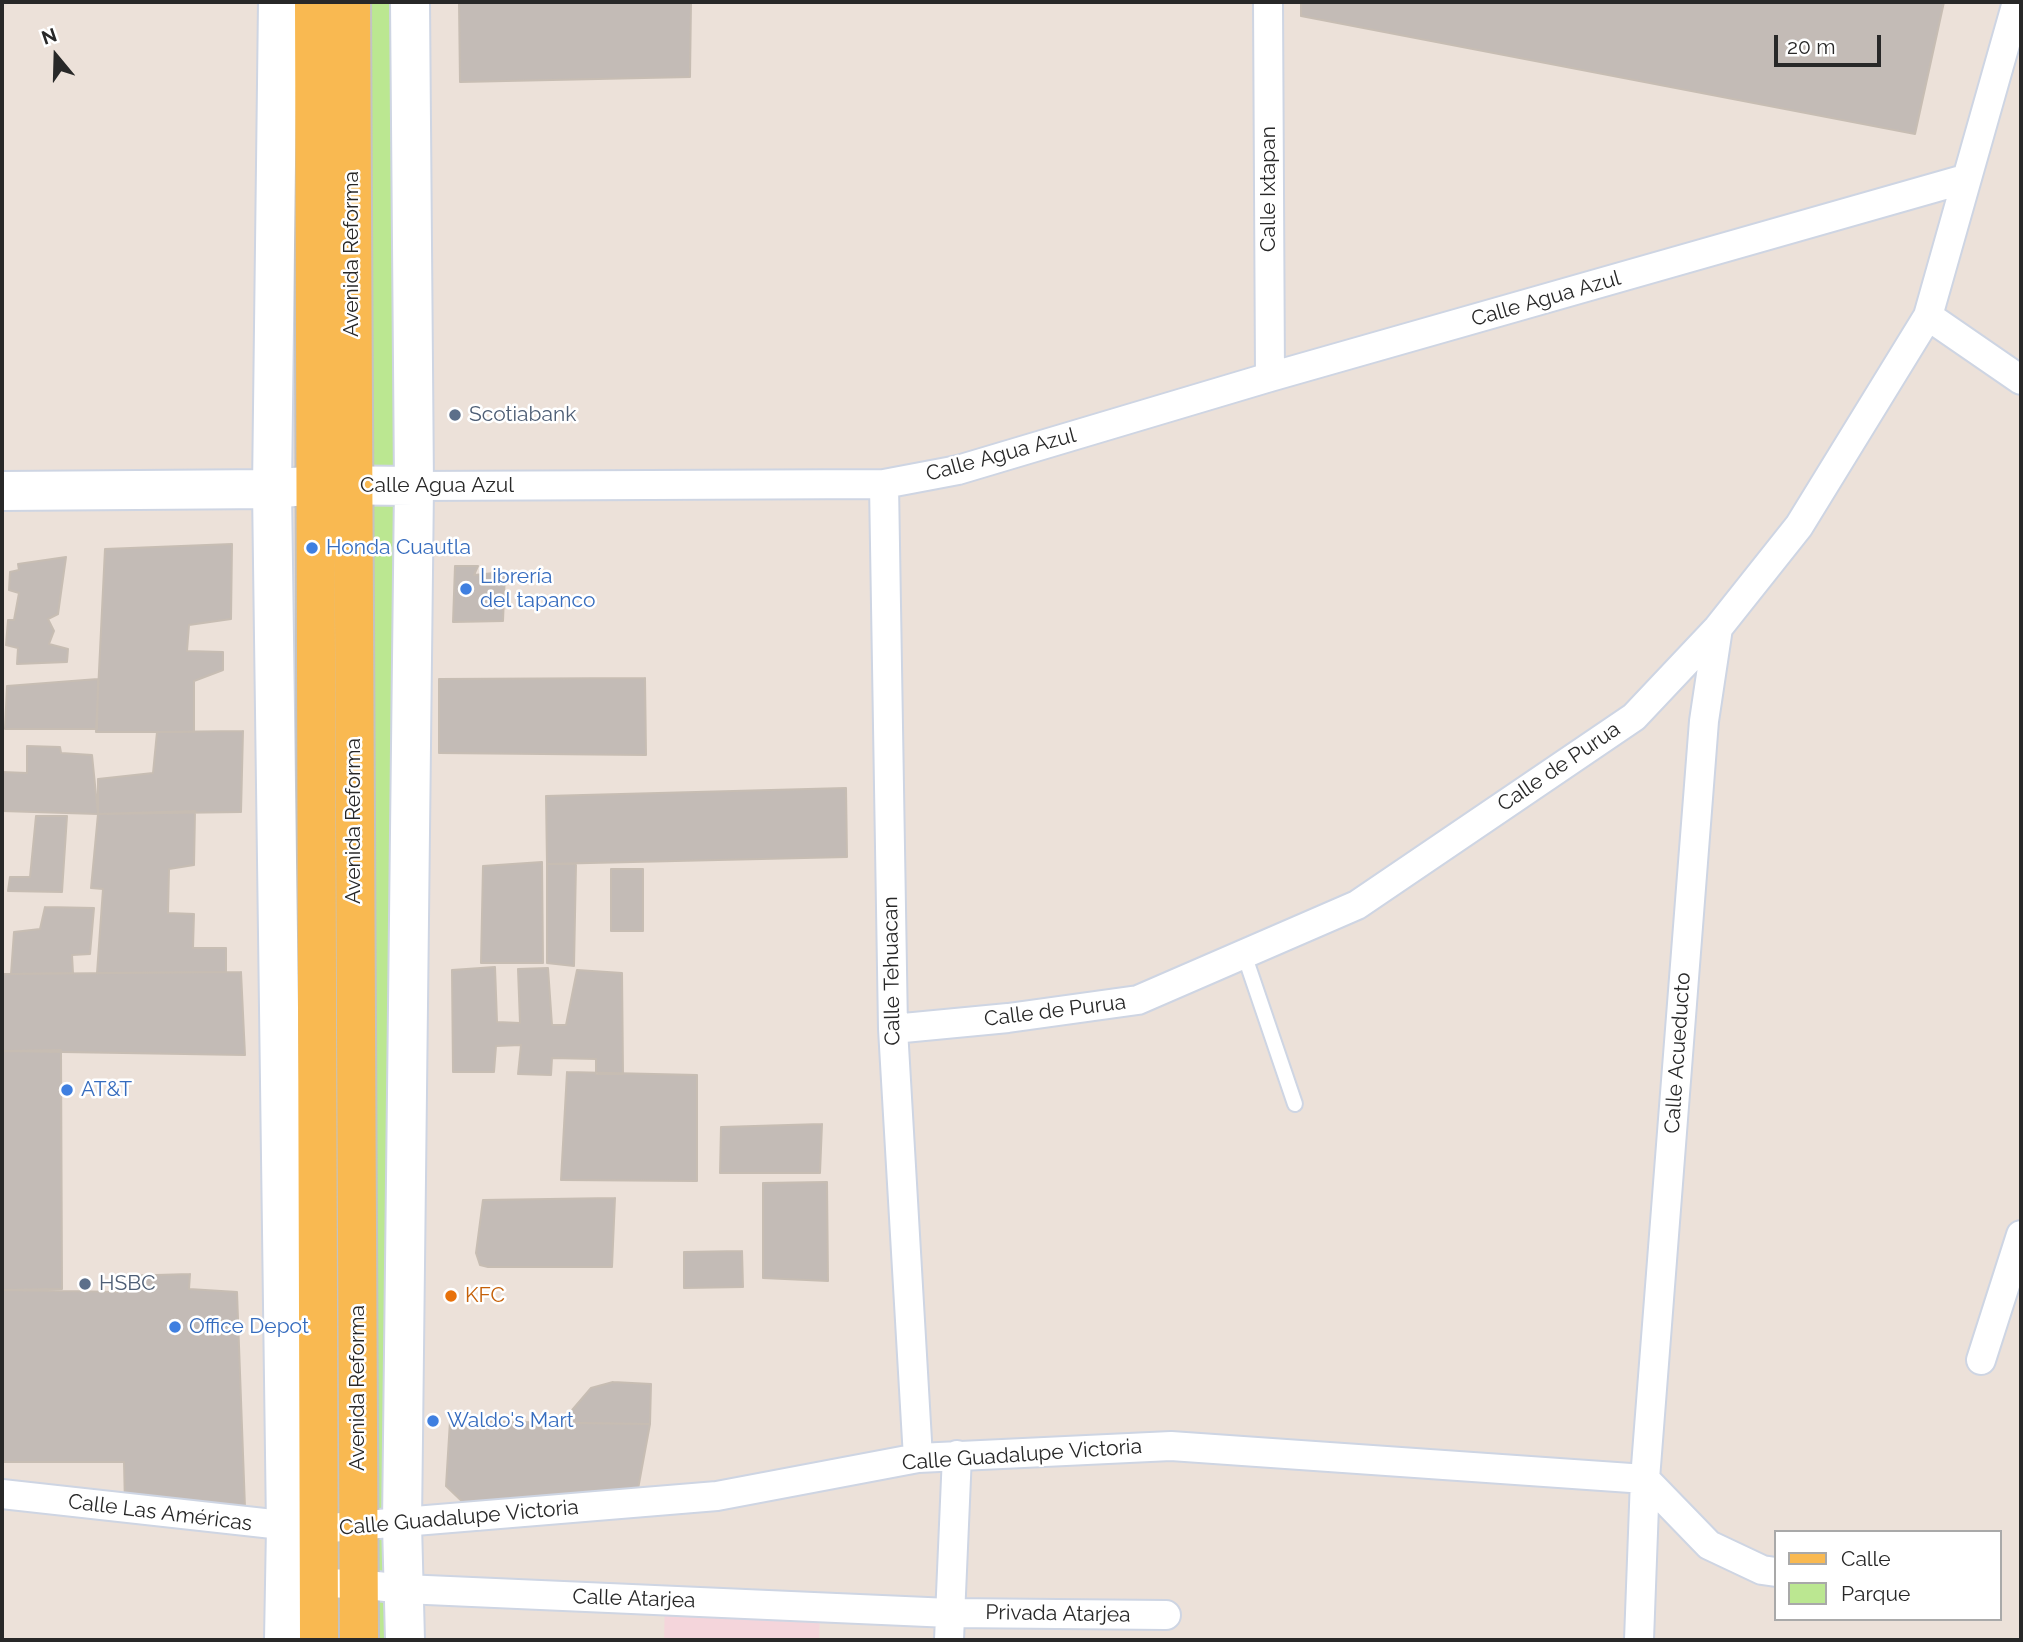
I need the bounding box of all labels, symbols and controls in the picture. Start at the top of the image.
north arrow [21,21,91,91]
scale bar [1778,21,1885,65]
text: N [39,23,60,49]
text: 20 m [1787,34,1835,59]
street label: Calle Ixtapan [1256,126,1282,252]
street label: Avenida Reforma [339,171,365,337]
street label: Calle Agua Azul [1469,266,1623,332]
place label: Scotiabank [469,402,576,428]
marker: Scotiabank [447,407,463,423]
street label: Calle Agua Azul [923,423,1079,487]
street label: Calle Agua Azul [360,473,514,499]
place label: Honda Cuautla [326,535,471,561]
marker: Honda Cuautla [304,540,320,556]
place label: Librería del tapanco [480,564,595,614]
marker: Librería del tapanco [458,581,474,597]
street label: Calle de Purua [1493,717,1625,817]
street label: Avenida Reforma [341,738,367,904]
street label: Calle Tehuacan [878,896,906,1046]
street label: Calle Acueducto [1660,972,1696,1134]
street label: Calle de Purua [983,990,1127,1032]
place label: AT&T [81,1077,132,1103]
marker: AT&T [59,1082,75,1098]
place label: HSBC [99,1271,156,1297]
marker: HSBC [77,1276,93,1292]
place label: KFC [465,1283,505,1309]
marker: KFC [443,1288,459,1304]
street label: Avenida Reforma [345,1305,371,1471]
place label: Office Depot [189,1314,309,1340]
marker: Office Depot [167,1319,183,1335]
place label: Waldo's Mart [447,1408,574,1434]
marker: Waldo's Mart [425,1413,441,1429]
street label: Calle Guadalupe Victoria [901,1434,1143,1476]
street label: Calle Las Américas [67,1489,253,1537]
street label: Calle Guadalupe Victoria [338,1495,580,1541]
legend [1774,1530,2002,1621]
text: Calle [1841,1546,1891,1571]
text: Parque [1841,1581,1910,1606]
street label: Calle Atarjea [572,1584,696,1614]
street label: Privada Atarjea [985,1600,1131,1628]

